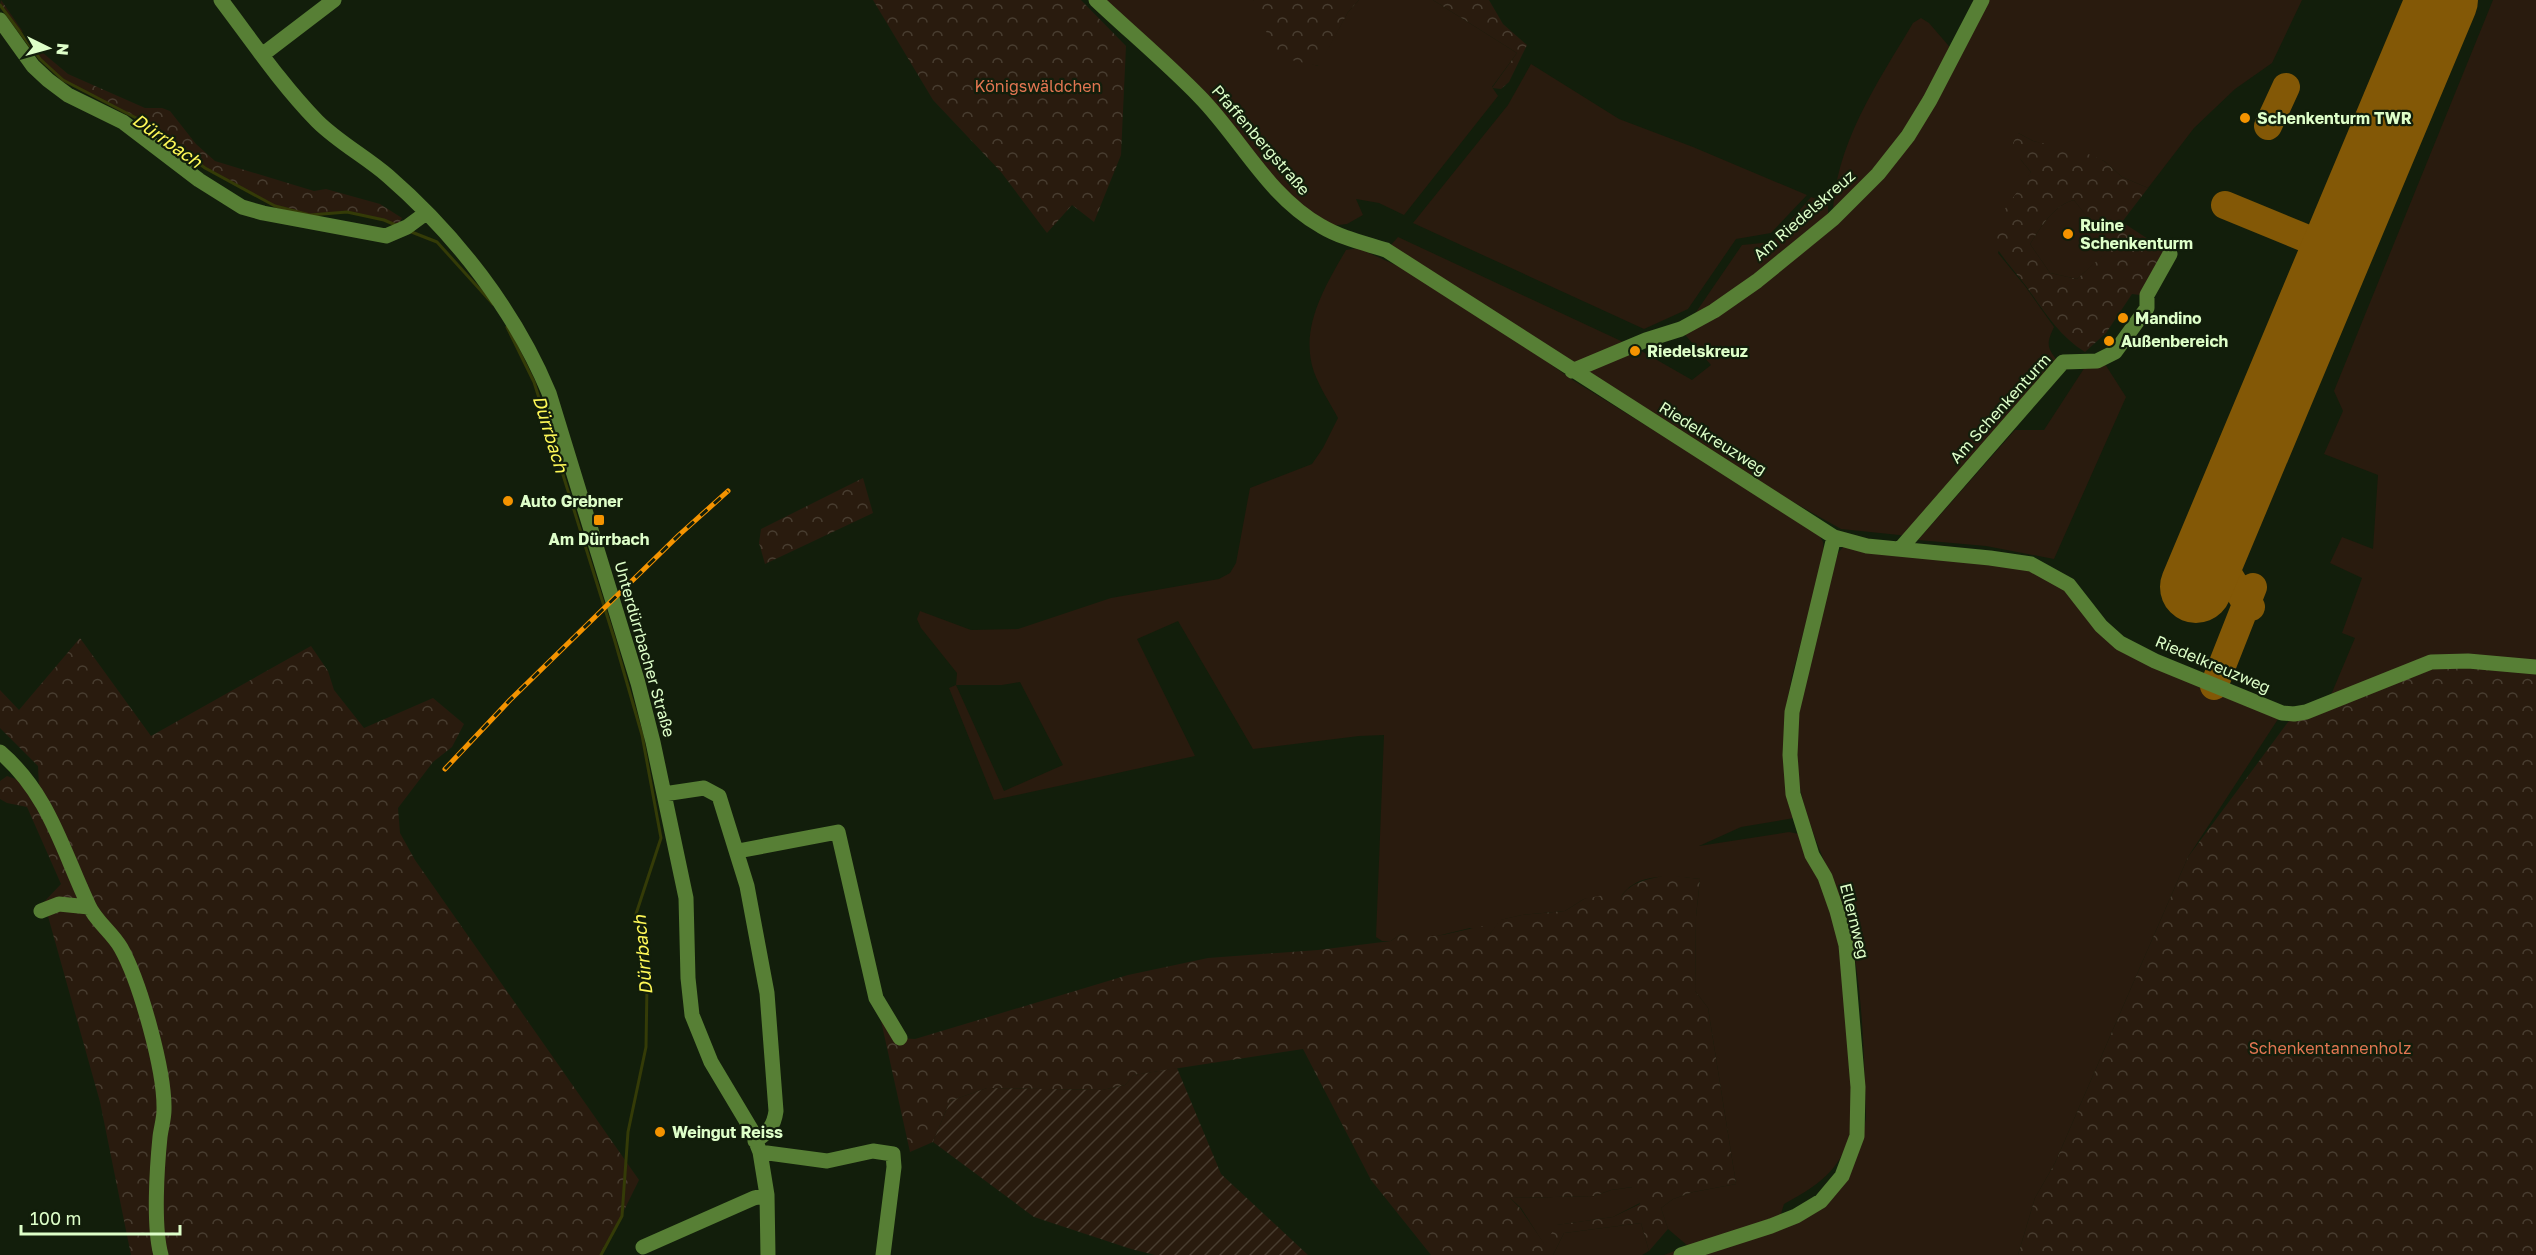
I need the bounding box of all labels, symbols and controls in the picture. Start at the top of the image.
north arrow [18,18,78,78]
text: N [52,42,73,56]
park label: Königswäldchen [975,76,1101,96]
street label: Pfaffenbergstraße [1208,81,1314,199]
water label: Dürrbach [129,108,207,173]
place label: Schenkenturm TWR [2257,108,2412,128]
marker: Schenkenturm TWR [2238,111,2252,125]
street label: Am Riedelskreuz [1749,165,1859,265]
place label: Ruine Schenkenturm [2080,215,2193,253]
marker: Ruine Schenkenturm [2061,227,2075,241]
place label: Mandino [2135,308,2202,328]
marker: Mandino [2116,311,2130,325]
place label: Außenbereich [2121,331,2228,351]
marker: Außenbereich [2102,334,2116,348]
place label: Riedelskreuz [1647,341,1748,361]
marker: Riedelskreuz [1628,344,1642,358]
street label: Am Schenkenturm [1945,349,2055,467]
water label: Dürrbach [529,392,573,476]
street label: Riedelkreuzweg [1656,397,1770,479]
place label: Auto Grebner [520,491,623,511]
marker: Auto Grebner [501,494,515,508]
marker: Am Dürrbach [592,513,606,527]
place label: Am Dürrbach [549,529,649,549]
street label: Unterdürrbacher Straße [610,559,680,739]
street label: Riedelkreuzweg [2152,631,2274,697]
street label: Ellernweg [1836,881,1874,961]
water label: Dürrbach [627,914,656,996]
park label: Schenkentannenholz [2249,1038,2411,1058]
place label: Weingut Reiss [672,1122,783,1142]
marker: Weingut Reiss [653,1125,667,1139]
scale bar [21,1198,180,1236]
text: 100 m [30,1207,81,1229]

